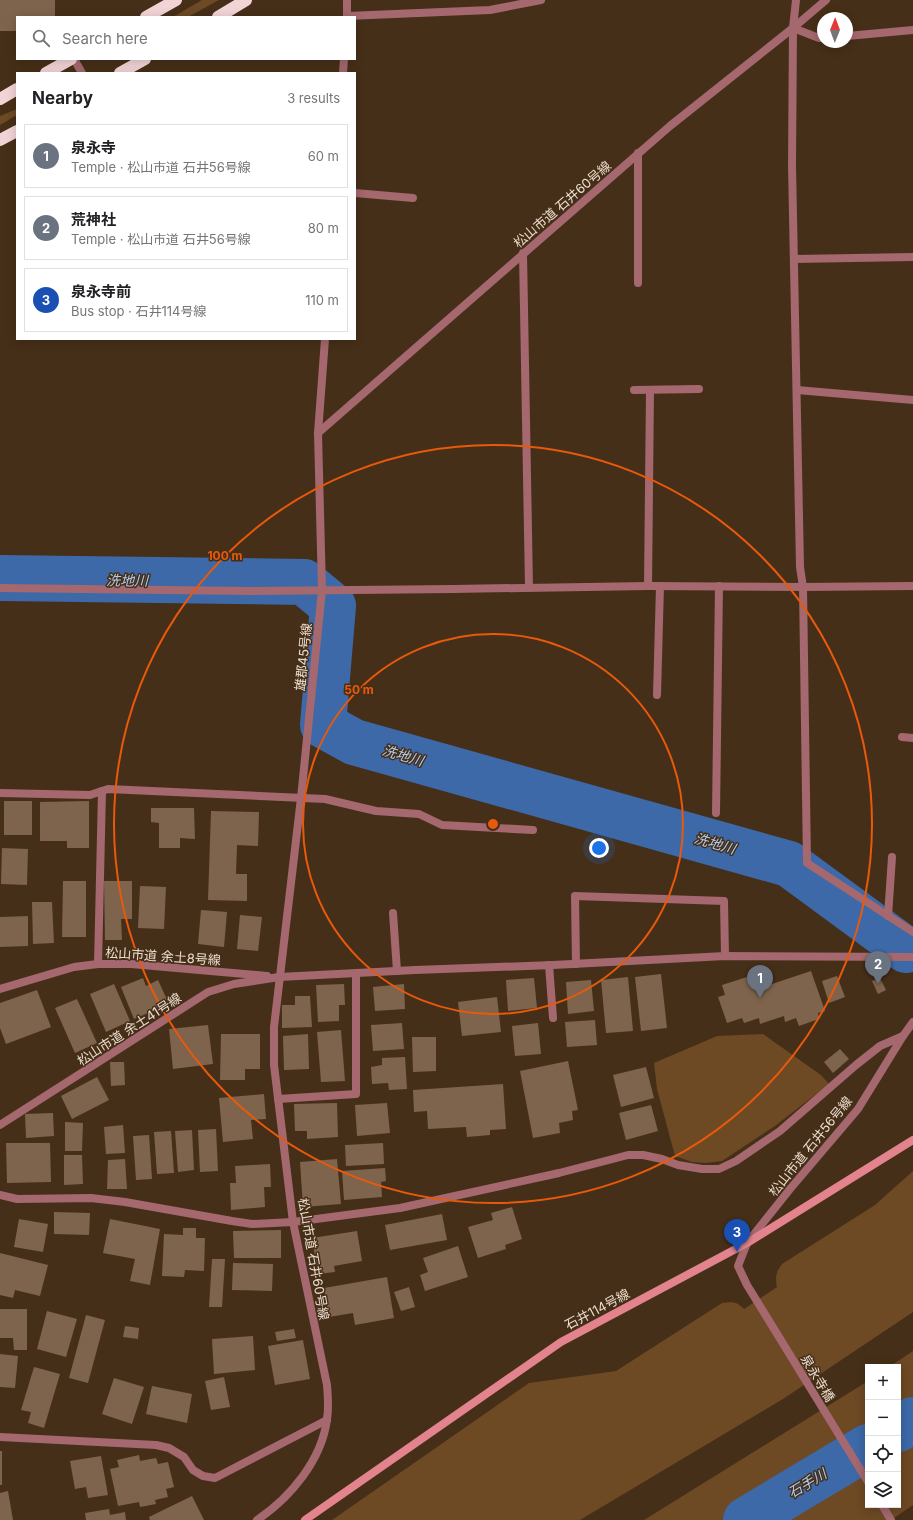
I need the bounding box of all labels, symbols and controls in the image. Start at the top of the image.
north arrow [817,12,853,48]
search box [16,16,356,60]
icon: search [30,27,52,49]
text: Search here [62,29,148,48]
text: Nearby [32,88,93,108]
text: 3 results [287,90,340,106]
text: 泉永寺 [71,138,116,157]
text: 1 [43,148,49,164]
text: 60 m [308,148,339,164]
street label: 松山市道 石井60号線 [510,157,614,251]
text: Temple · 松山市道 石井56号線 [71,159,251,175]
text: 荒神社 [71,210,116,229]
text: 2 [42,220,50,236]
text: 80 m [308,220,339,236]
text: Temple · 松山市道 石井56号線 [71,231,251,247]
text: 泉永寺前 [71,282,131,301]
text: 3 [42,292,50,308]
text: 110 m [305,292,339,308]
text: Bus stop · 石井114号線 [71,303,207,319]
text: 100 m [207,548,243,563]
water label: 洗地川 [106,571,150,589]
street label: 雄郡45号線 [291,622,315,692]
text: 50 m [344,682,374,697]
water label: 洗地川 [380,741,427,770]
centre of rings [486,817,500,831]
water label: 洗地川 [692,829,739,858]
your location [589,838,609,858]
street label: 松山市道 余土8号線 [105,944,221,968]
pin: 2 [865,951,891,984]
pin: 1 [747,965,773,998]
street label: 松山市道 余土41号線 [74,989,184,1069]
street label: 松山市道 石井56号線 [765,1093,855,1199]
street label: 松山市道 石井60号線 [295,1197,333,1321]
pin: 3 [724,1219,750,1252]
street label: 石井114号線 [562,1285,632,1333]
street label: 泉永寺橋 [798,1352,838,1404]
map controls [865,1364,901,1508]
button: + [865,1364,901,1400]
button: − [865,1400,901,1436]
button: locate [865,1436,901,1472]
water label: 石手川 [785,1464,831,1501]
button: layers [865,1472,901,1508]

